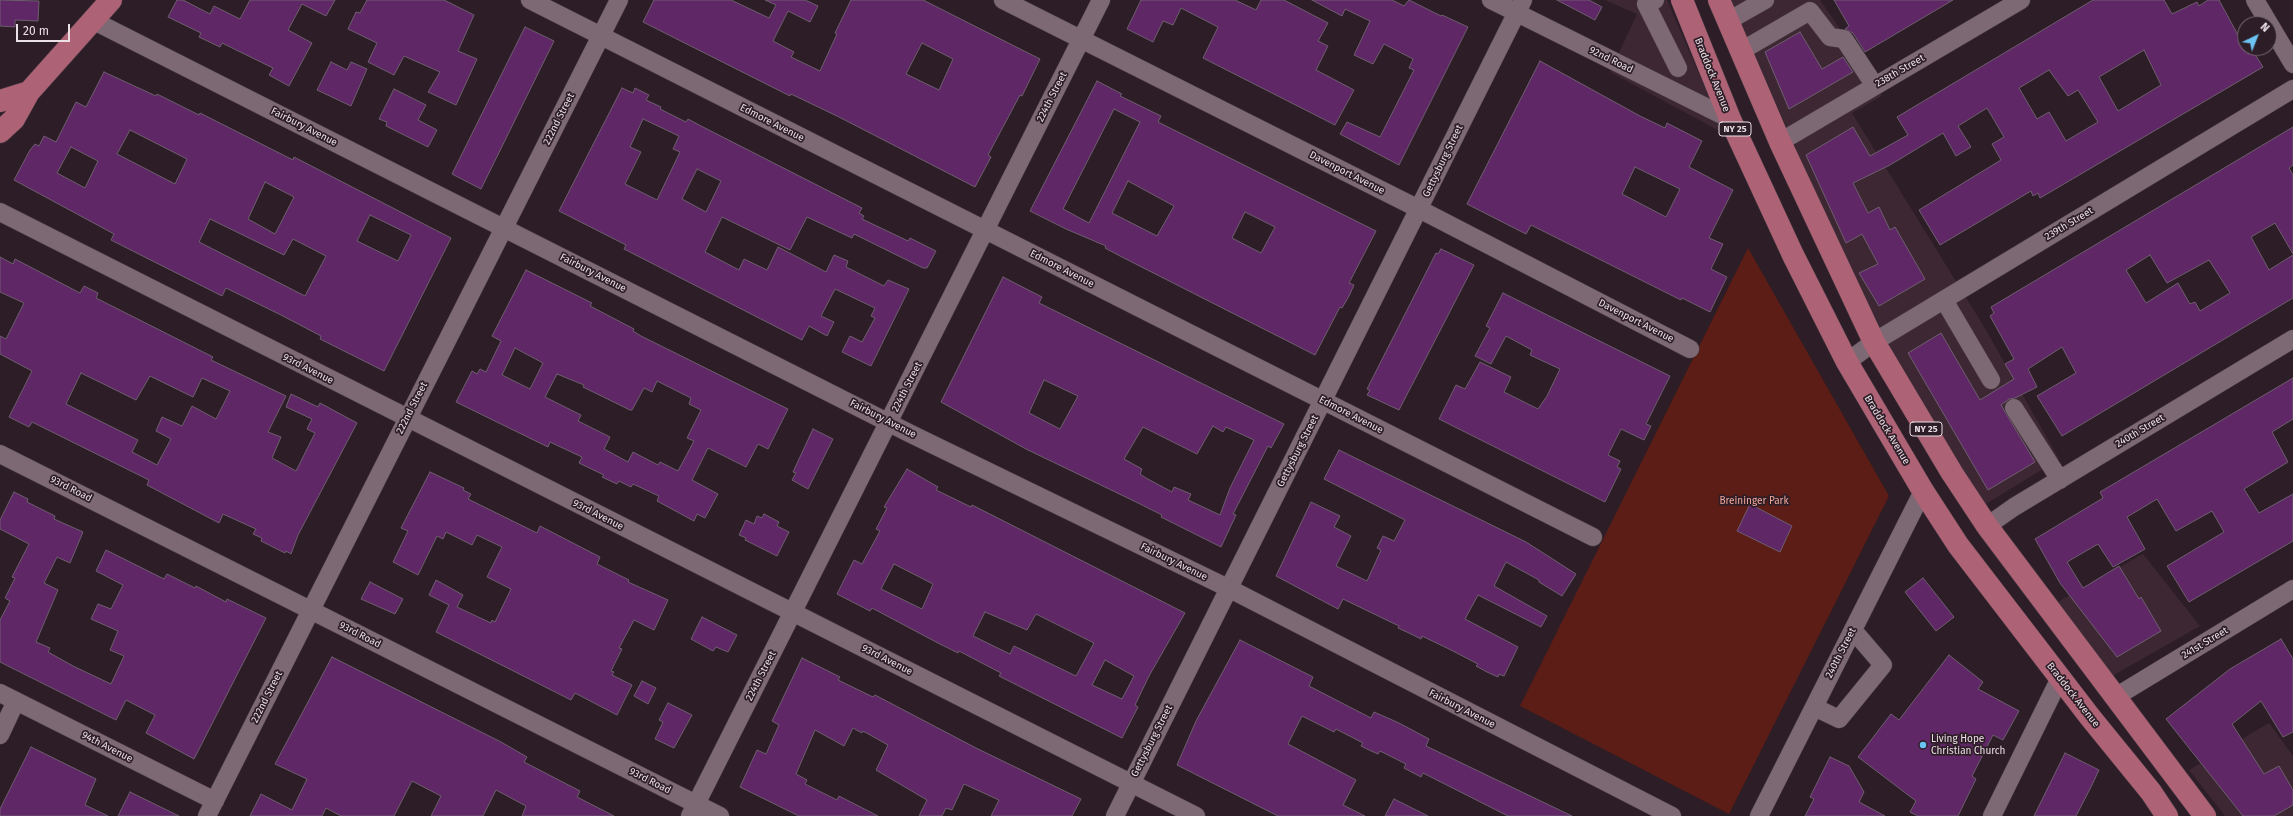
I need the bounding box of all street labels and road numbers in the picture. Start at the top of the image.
street label: Braddock Avenue [1692,36,1732,114]
street label: 92nd Road [1587,44,1635,76]
street label: 238th Street [1873,52,1927,90]
street label: 224th Street [1034,70,1070,124]
street label: 222nd Street [541,91,577,147]
street label: Edmore Avenue [738,102,806,144]
street label: Fairbury Avenue [269,105,339,149]
road number: NY 25 [1719,122,1751,136]
street label: Gettysburg Street [1420,123,1466,199]
street label: Davenport Avenue [1307,149,1387,197]
street label: 239th Street [2043,205,2095,243]
street label: Edmore Avenue [1028,248,1096,290]
street label: Fairbury Avenue [558,251,628,295]
street label: Davenport Avenue [1596,297,1676,345]
street label: 93rd Avenue [281,351,335,387]
street label: 224th Street [889,360,925,414]
street label: 222nd Street [394,380,430,436]
street label: Braddock Avenue [1862,393,1912,467]
street label: Edmore Avenue [1317,394,1385,436]
street label: Fairbury Avenue [848,397,918,441]
street label: 240th Street [2113,412,2167,450]
street label: Gettysburg Street [1275,413,1321,489]
road number: NY 25 [1910,422,1942,436]
street label: 93rd Road [48,473,94,505]
street label: 93rd Avenue [571,497,625,533]
street label: Fairbury Avenue [1139,541,1209,583]
street label: 93rd Road [337,619,383,651]
street label: 241st Street [2180,625,2230,661]
street label: 240th Street [1823,626,1859,680]
street label: 93rd Avenue [860,642,914,678]
street label: 224th Street [743,649,779,703]
street label: Braddock Avenue [2044,660,2102,730]
street label: 222nd Street [249,669,285,725]
street label: Fairbury Avenue [1427,687,1497,731]
street label: Gettysburg Street [1129,703,1175,779]
street label: 94th Avenue [79,729,135,765]
street label: 93rd Road [627,765,673,797]

